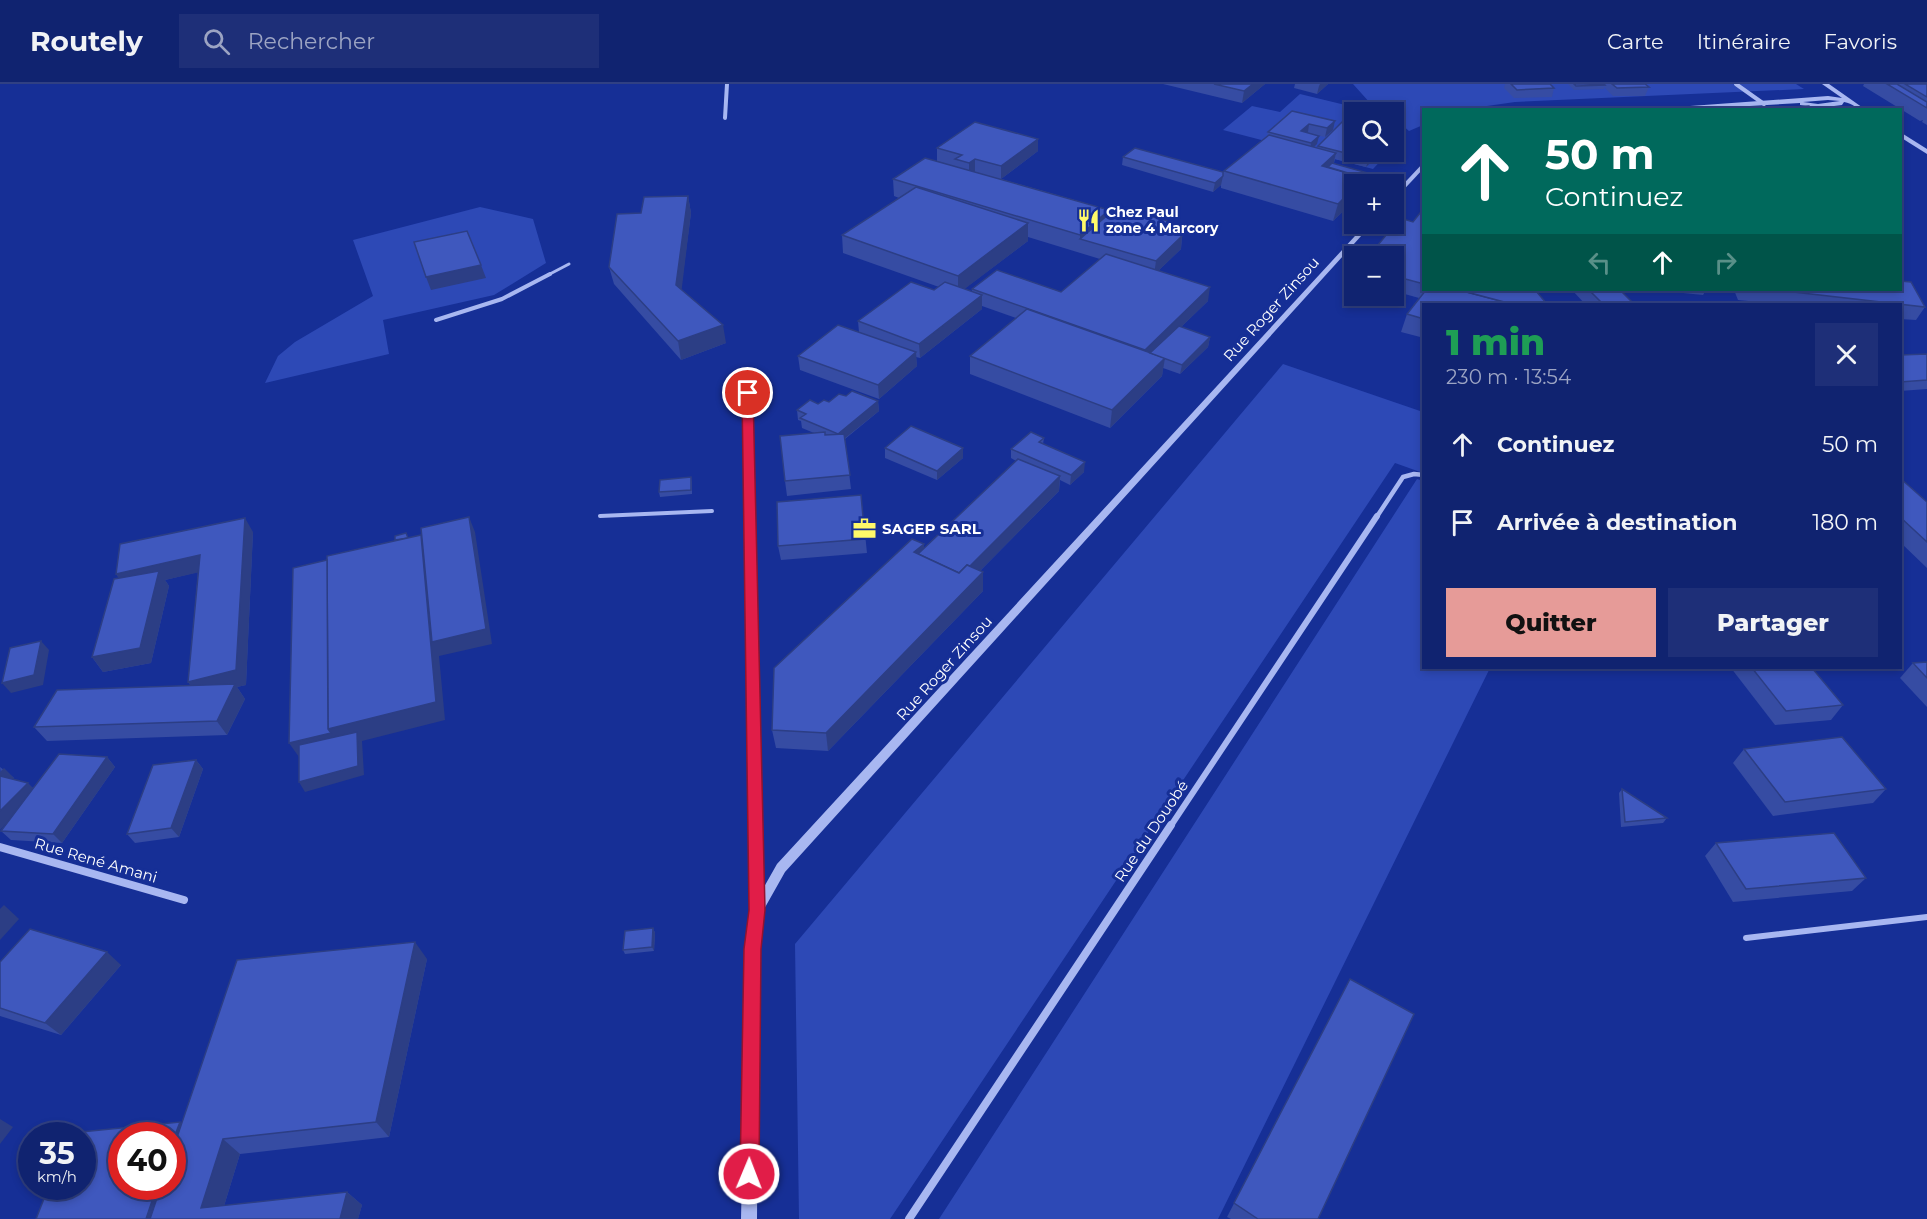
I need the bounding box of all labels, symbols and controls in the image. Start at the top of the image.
search box [179,14,599,68]
text: Routely [30,24,143,58]
icon: search [200,25,233,58]
text: Rechercher [248,28,375,55]
text: Carte [1607,29,1664,54]
text: Itinéraire [1697,29,1791,54]
text: Favoris [1824,29,1897,54]
map controls [1344,102,1404,306]
button: search [1344,102,1404,162]
text: 50 m [1545,128,1654,180]
icon: ahead [1446,132,1524,210]
button: + [1344,174,1404,234]
text: Continuez [1545,180,1683,213]
place label: Chez Paul zone 4 Marcory [1106,203,1219,237]
restaurant icon: Chez Paul zone 4 Marcory [1075,207,1101,233]
button: − [1344,246,1404,306]
icon: left [1583,246,1616,279]
icon: ahead [1646,246,1679,279]
icon: right [1709,246,1742,279]
street label: Rue Roger Zinsou [1219,253,1323,365]
text: 1 min [1446,320,1545,364]
button: close [1815,323,1878,386]
text: 230 m · 13:54 [1446,365,1571,389]
pin [722,367,773,418]
icon: arrive [731,376,764,409]
icon: ahead [1446,428,1479,461]
text: Continuez [1497,431,1614,458]
text: 50 m [1822,431,1878,458]
icon: arrive [1446,506,1479,539]
text: Arrivée à destination [1497,509,1737,536]
text: 180 m [1812,509,1878,536]
office icon: SAGEP SARL [851,515,877,541]
place label: SAGEP SARL [882,519,981,538]
button: Quitter [1446,588,1656,657]
button: Partager [1668,588,1878,657]
street label: Rue Roger Zinsou [892,612,996,724]
street label: Rue du Douobé [1110,777,1192,885]
street label: Rue René Amani [33,833,159,887]
speed limit sign: 40 [108,1122,186,1200]
text: 35 [39,1135,75,1172]
position arrow [717,1142,781,1206]
text: km/h [37,1167,77,1186]

